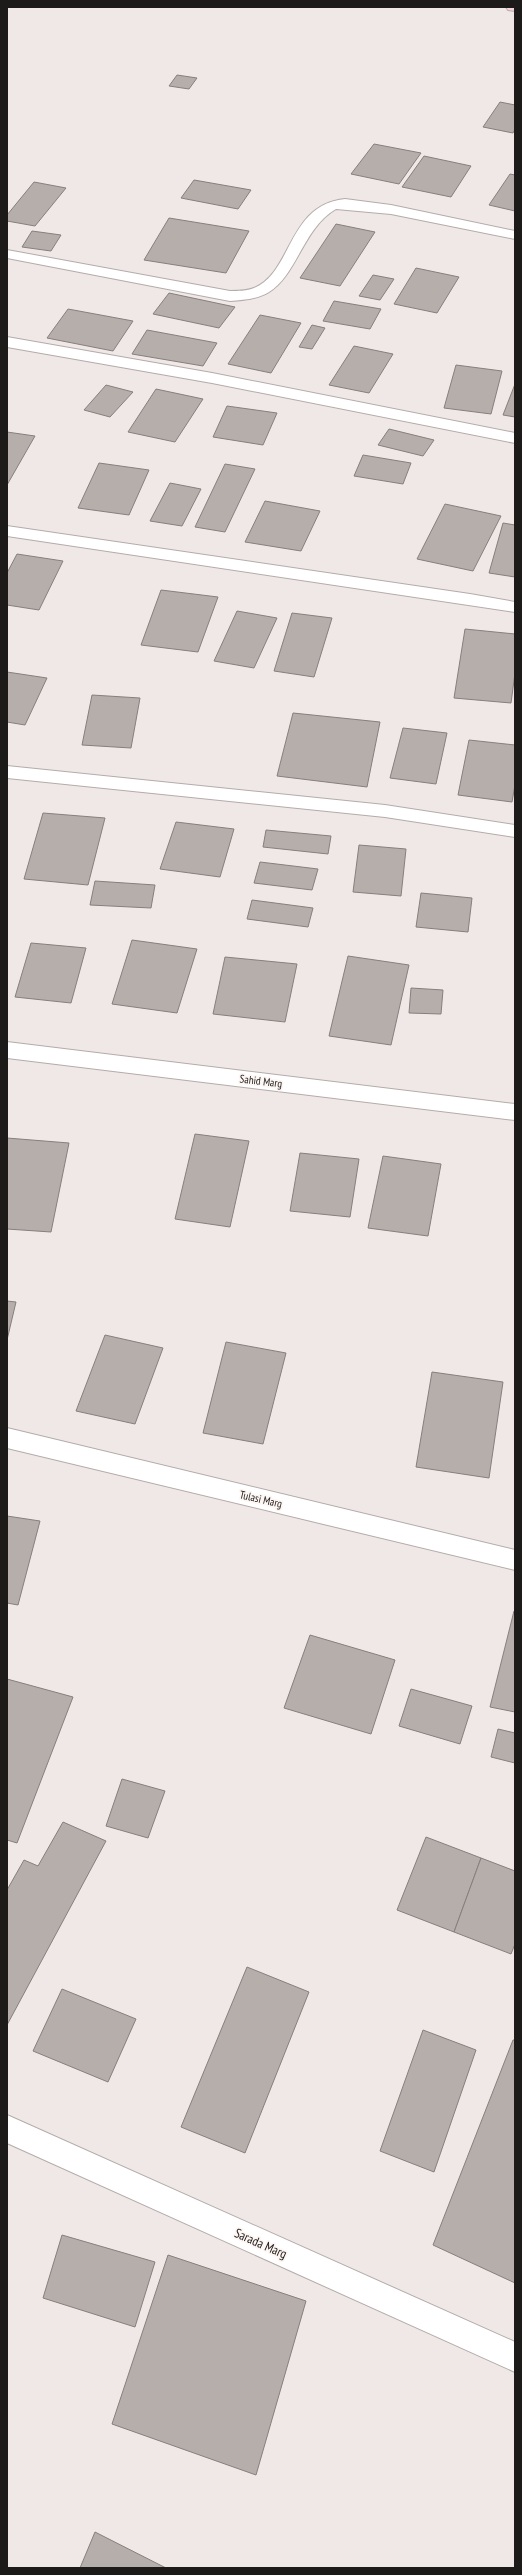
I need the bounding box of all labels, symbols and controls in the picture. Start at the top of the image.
street label: Sahid Marg [239,1071,283,1091]
street label: Tulasi Marg [238,1487,284,1511]
street label: Sarada Marg [232,2224,290,2263]

